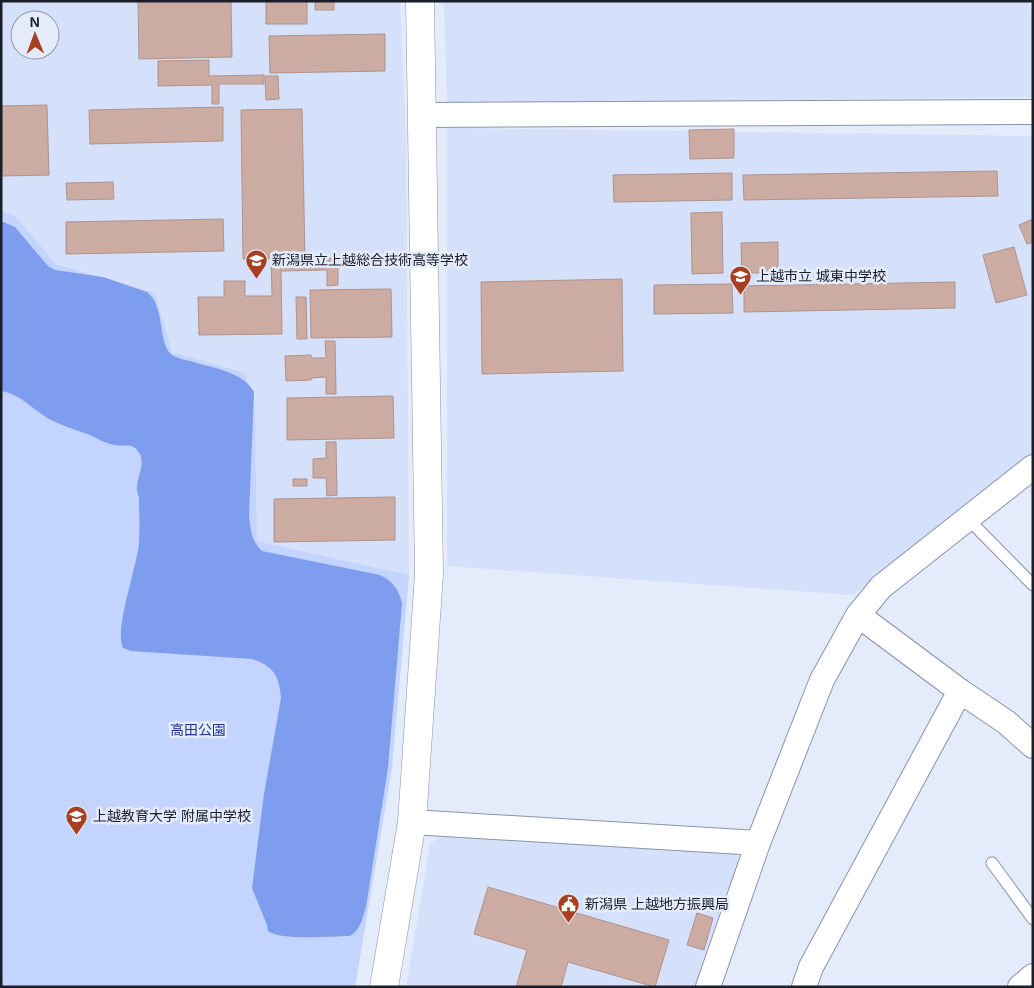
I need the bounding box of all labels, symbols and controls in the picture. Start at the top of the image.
north arrow [10,10,60,60]
text: N [30,14,40,30]
school or university icon: 新潟県立上越総合技術高等学校 [244,248,268,279]
place label: 新潟県立上越総合技術高等学校 [272,252,468,268]
school or university icon: 上越市立 城東中学校 [728,264,752,295]
place label: 上越市立 城東中学校 [756,268,886,284]
park label: 高田公園 [170,722,226,738]
school or university icon: 上越教育大学 附属中学校 [65,804,89,835]
place label: 上越教育大学 附属中学校 [93,808,251,824]
public building icon: 新潟県 上越地方振興局 [557,892,581,923]
place label: 新潟県 上越地方振興局 [585,896,729,912]

